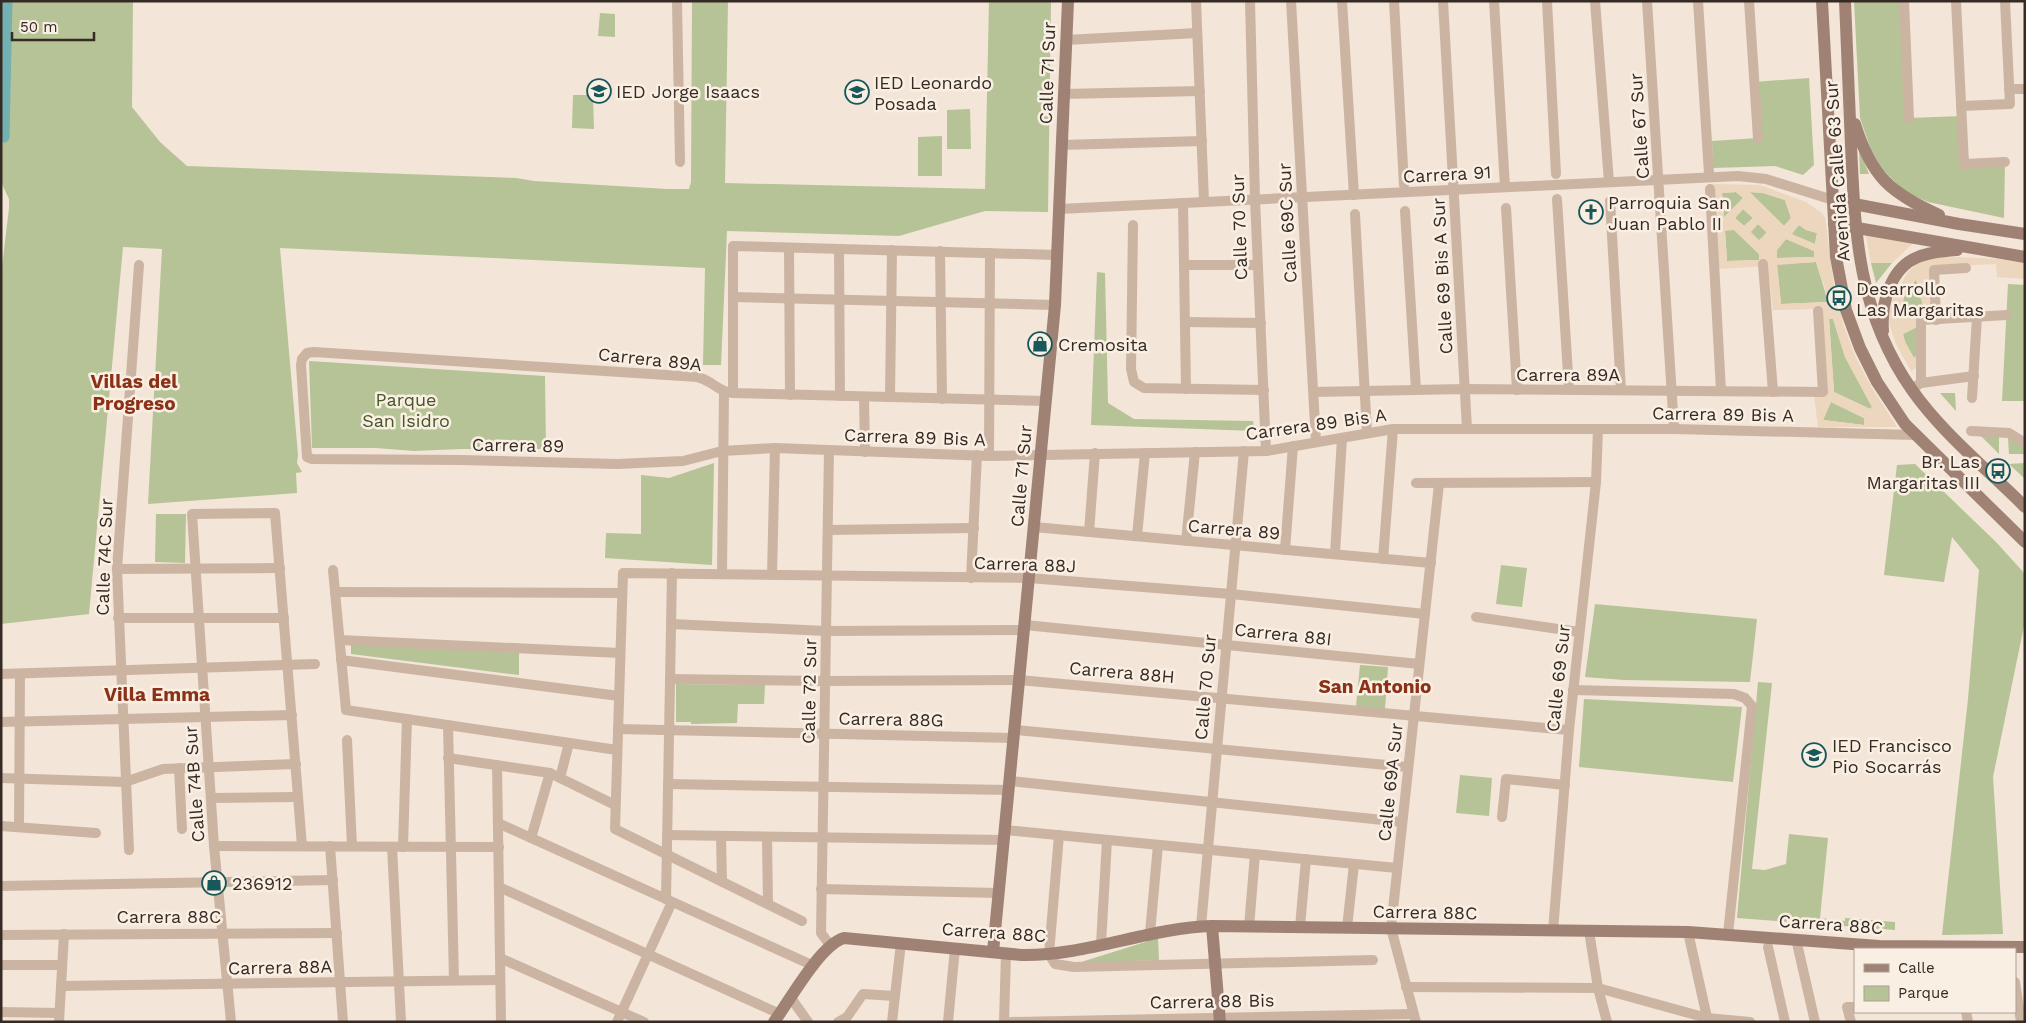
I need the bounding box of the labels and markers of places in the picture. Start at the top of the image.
place label: IED Leonardo Posada [874,72,992,114]
school or university icon: IED Jorge Isaacs [586,78,612,104]
school or university icon: IED Leonardo Posada [844,79,870,105]
place label: IED Jorge Isaacs [616,81,760,102]
place label: Parroquia San Juan Pablo II [1608,192,1730,234]
church icon: Parroquia San Juan Pablo II [1578,199,1604,225]
place label: Desarrollo Las Margaritas [1856,278,1984,320]
bus stop icon: Desarrollo Las Margaritas [1826,285,1852,311]
shop icon: Cremosita [1027,331,1053,357]
place label: Cremosita [1058,334,1148,355]
place label: Br. Las Margaritas III [1866,451,1980,493]
bus stop icon: Br. Las Margaritas III [1985,458,2011,484]
place label: IED Francisco Pio Socarrás [1832,735,1952,777]
school or university icon: IED Francisco Pio Socarrás [1801,742,1827,768]
shop icon: 236912 [201,870,227,896]
place label: 236912 [232,873,293,894]

